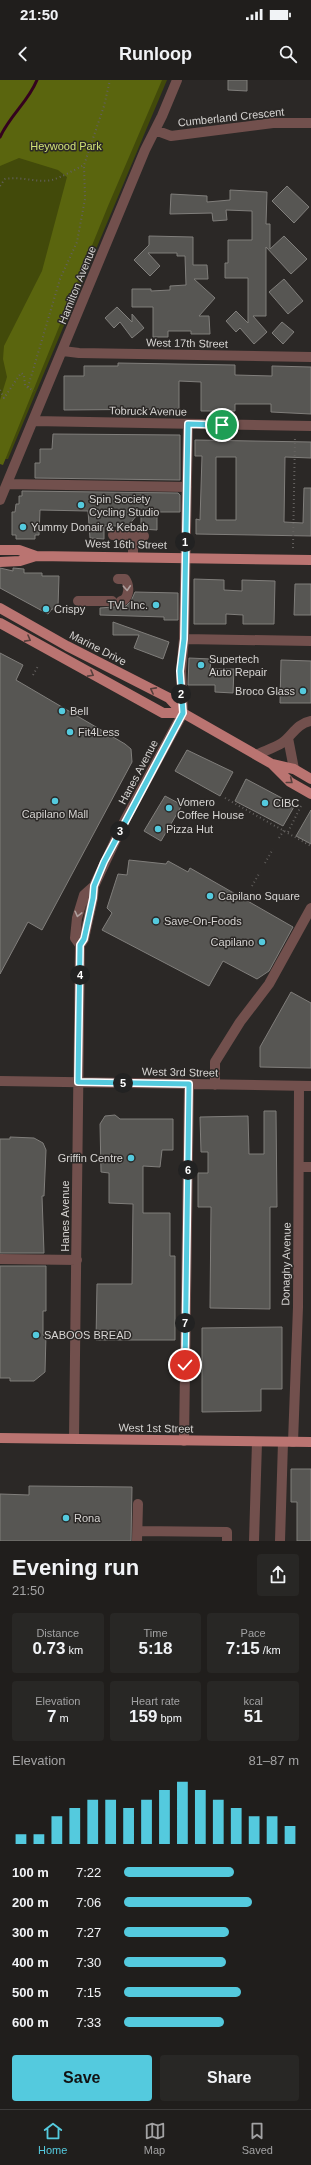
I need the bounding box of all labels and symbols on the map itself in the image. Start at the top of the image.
street label: Cumberland Crescent [177,105,285,129]
park label: Heywood Park [30,140,102,152]
street label: Hamilton Avenue [56,244,98,326]
street label: West 17th Street [146,336,228,350]
street label: Tobruck Avenue [109,404,187,418]
pin [205,408,239,442]
place label: Spin Society Cycling Studio [89,493,159,518]
marker: Spin Society Cycling Studio [76,500,86,510]
place label: Yummy Donair & Kebab [31,521,148,533]
marker: Yummy Donair & Kebab [18,522,28,532]
pin: 1 [175,532,195,552]
street label: West 16th Street [85,537,167,551]
one-way arrow [123,585,132,591]
place label: TVL Inc. [107,599,148,611]
marker: TVL Inc. [151,600,161,610]
place label: Crispy [54,603,86,615]
marker: Crispy [41,604,51,614]
street label: Marine Drive [67,628,129,668]
one-way arrow [24,635,31,642]
place label: Supertech Auto Repair [209,653,267,678]
marker: Supertech Auto Repair [196,660,206,670]
one-way arrow [87,669,94,676]
pin: 2 [171,684,191,704]
place label: Broco Glass [235,685,295,697]
marker: Broco Glass [298,686,308,696]
one-way arrow [149,687,157,694]
place label: Bell [70,705,88,717]
marker: Bell [57,706,67,716]
place label: Fit4Less [78,726,120,738]
marker: Fit4Less [65,727,75,737]
street label: Hanes Avenue [116,738,160,806]
one-way arrow [285,776,292,783]
marker: Capilano Mall [50,796,60,806]
place label: Vomero Coffee House [177,796,244,821]
place label: CIBC [273,797,299,809]
marker: CIBC [260,798,270,808]
marker: Vomero Coffee House [164,803,174,813]
place label: Capilano Mall [22,808,88,820]
pin: 3 [110,821,130,841]
place label: Pizza Hut [166,823,213,835]
marker: Pizza Hut [153,824,163,834]
place label: Capilano Square [218,890,300,902]
marker: Capilano Square [205,891,215,901]
one-way arrow [74,910,83,917]
place label: Save-On-Foods [164,915,242,927]
marker: Save-On-Foods [151,916,161,926]
place label: Capilano [211,936,254,948]
marker: Capilano [257,937,267,947]
pin: 4 [70,965,90,985]
street label: West 3rd Street [142,1065,218,1079]
pin: 5 [113,1073,133,1093]
place label: Griffin Centre [58,1152,123,1164]
marker: Griffin Centre [126,1153,136,1163]
pin: 6 [178,1160,198,1180]
street label: Hanes Avenue [59,1180,71,1252]
street label: Donaghy Avenue [279,1222,293,1306]
pin: 7 [175,1313,195,1333]
place label: SABOOS BREAD [44,1329,131,1341]
marker: SABOOS BREAD [31,1330,41,1340]
pin [168,1348,202,1382]
street label: West 1st Street [118,1421,194,1435]
place label: Rona [74,1512,101,1524]
marker: Rona [61,1513,71,1523]

